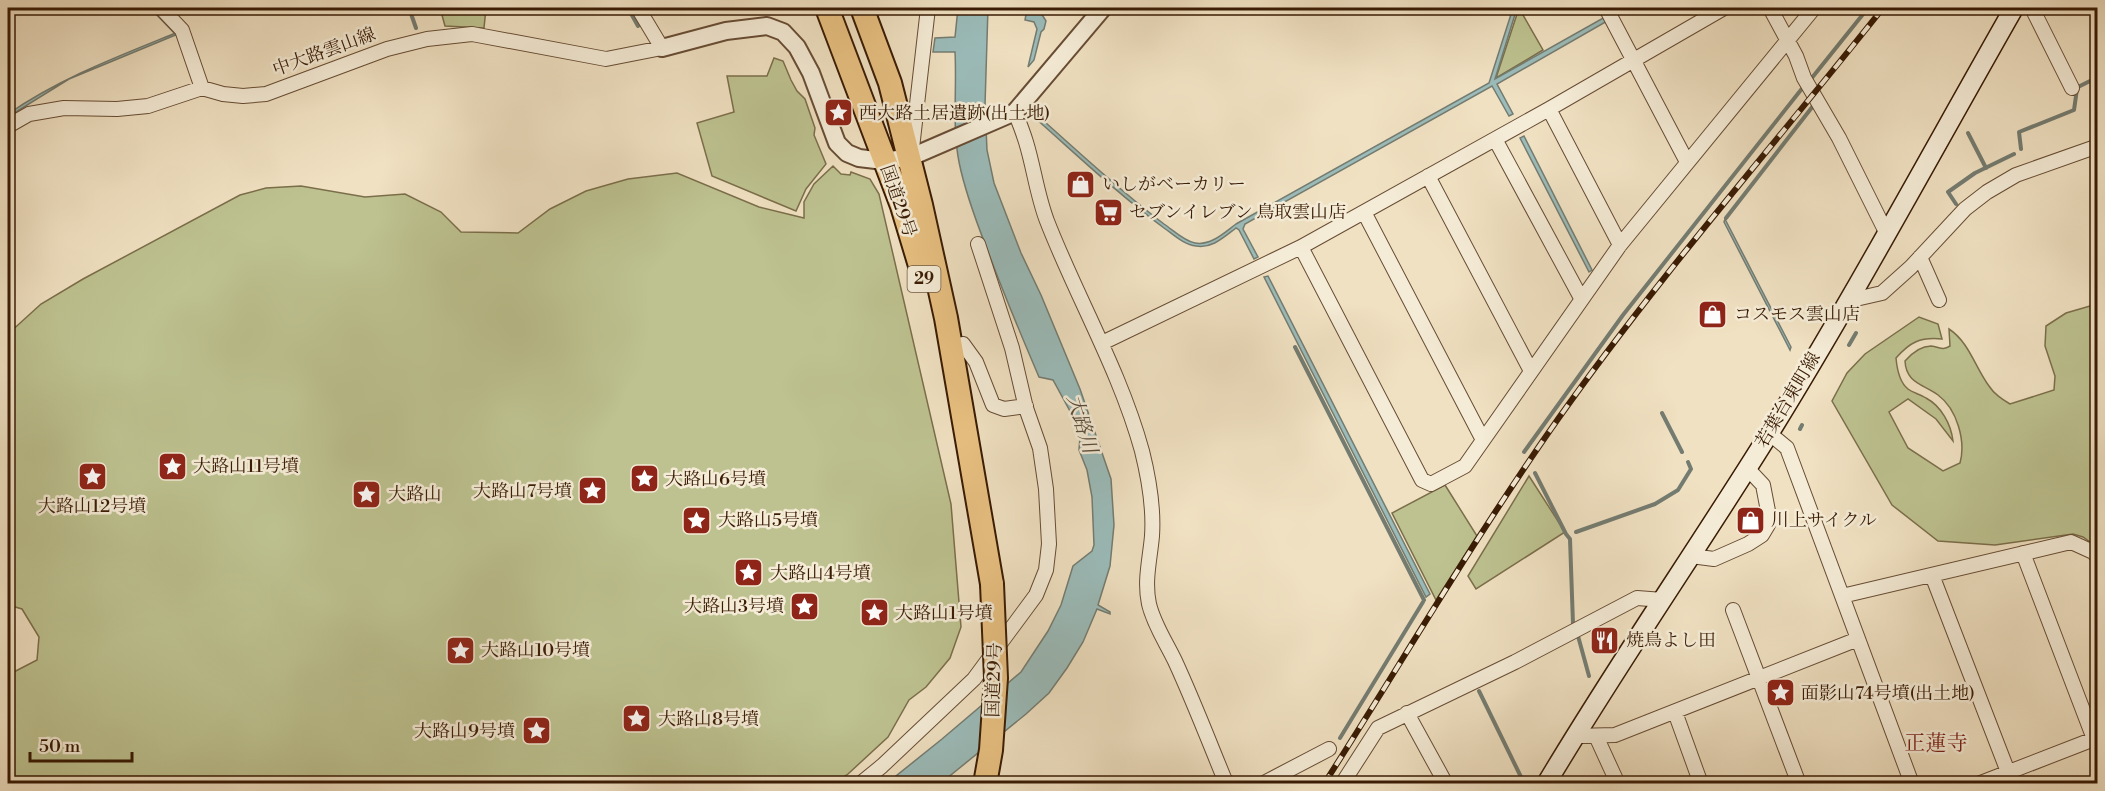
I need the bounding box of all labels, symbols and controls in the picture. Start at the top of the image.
street label: 中大路雲山線 [269,23,379,81]
place icon: 西大路土居遺跡(出土地) [822,97,854,129]
place label: 西大路土居遺跡(出土地) [859,102,1050,125]
street label: 国道29号 [875,162,921,240]
shop icon: いしがベーカリー [1065,168,1097,200]
place label: いしがベーカリー [1102,173,1246,196]
supermarket icon: セブンイレブン 鳥取雲山店 [1092,196,1124,228]
place label: セブンイレブン 鳥取雲山店 [1129,201,1346,224]
road number: 29 [908,266,940,292]
shop icon: コスモス雲山店 [1697,298,1729,330]
place label: コスモス雲山店 [1734,303,1860,326]
street label: 若葉台東町線 [1750,348,1826,452]
water label: 大路川 [1060,392,1102,458]
place icon: 大路山11号墳 [156,450,188,482]
place label: 大路山11号墳 [193,455,299,478]
place icon: 大路山12号墳 [76,461,108,493]
place icon: 大路山6号墳 [628,463,660,495]
place label: 大路山6号墳 [665,468,766,491]
place icon: 大路山7号墳 [577,475,609,507]
place icon: 大路山 [351,478,383,510]
place label: 大路山7号墳 [473,480,572,503]
place label: 大路山 [388,483,442,506]
place label: 大路山12号墳 [38,495,146,518]
place icon: 大路山5号墳 [681,504,713,536]
shop icon: 川上サイクル [1734,504,1766,536]
place label: 大路山5号墳 [718,509,818,532]
place label: 川上サイクル [1771,509,1877,532]
place icon: 大路山4号墳 [733,557,765,589]
place label: 大路山4号墳 [770,562,871,585]
place icon: 大路山3号墳 [789,590,821,622]
place label: 大路山3号墳 [684,595,784,618]
place icon: 大路山1号墳 [858,597,890,629]
place label: 大路山1号墳 [895,602,993,625]
restaurant icon: 焼鳥よし田 [1589,624,1621,656]
place label: 焼鳥よし田 [1626,629,1716,652]
place icon: 大路山10号墳 [444,634,476,666]
place label: 大路山10号墳 [481,639,590,662]
street label: 国道29号 [981,642,1007,718]
place icon: 面影山74号墳(出土地) [1764,677,1796,709]
place label: 面影山74号墳(出土地) [1801,682,1975,705]
place icon: 大路山8号墳 [621,703,653,735]
place label: 大路山8号墳 [658,708,759,731]
place icon: 大路山9号墳 [520,715,552,747]
place label: 大路山9号墳 [414,720,515,743]
scale bar [30,725,132,763]
district label: 正蓮寺 [1905,731,1968,757]
text: 50 m [39,735,81,758]

